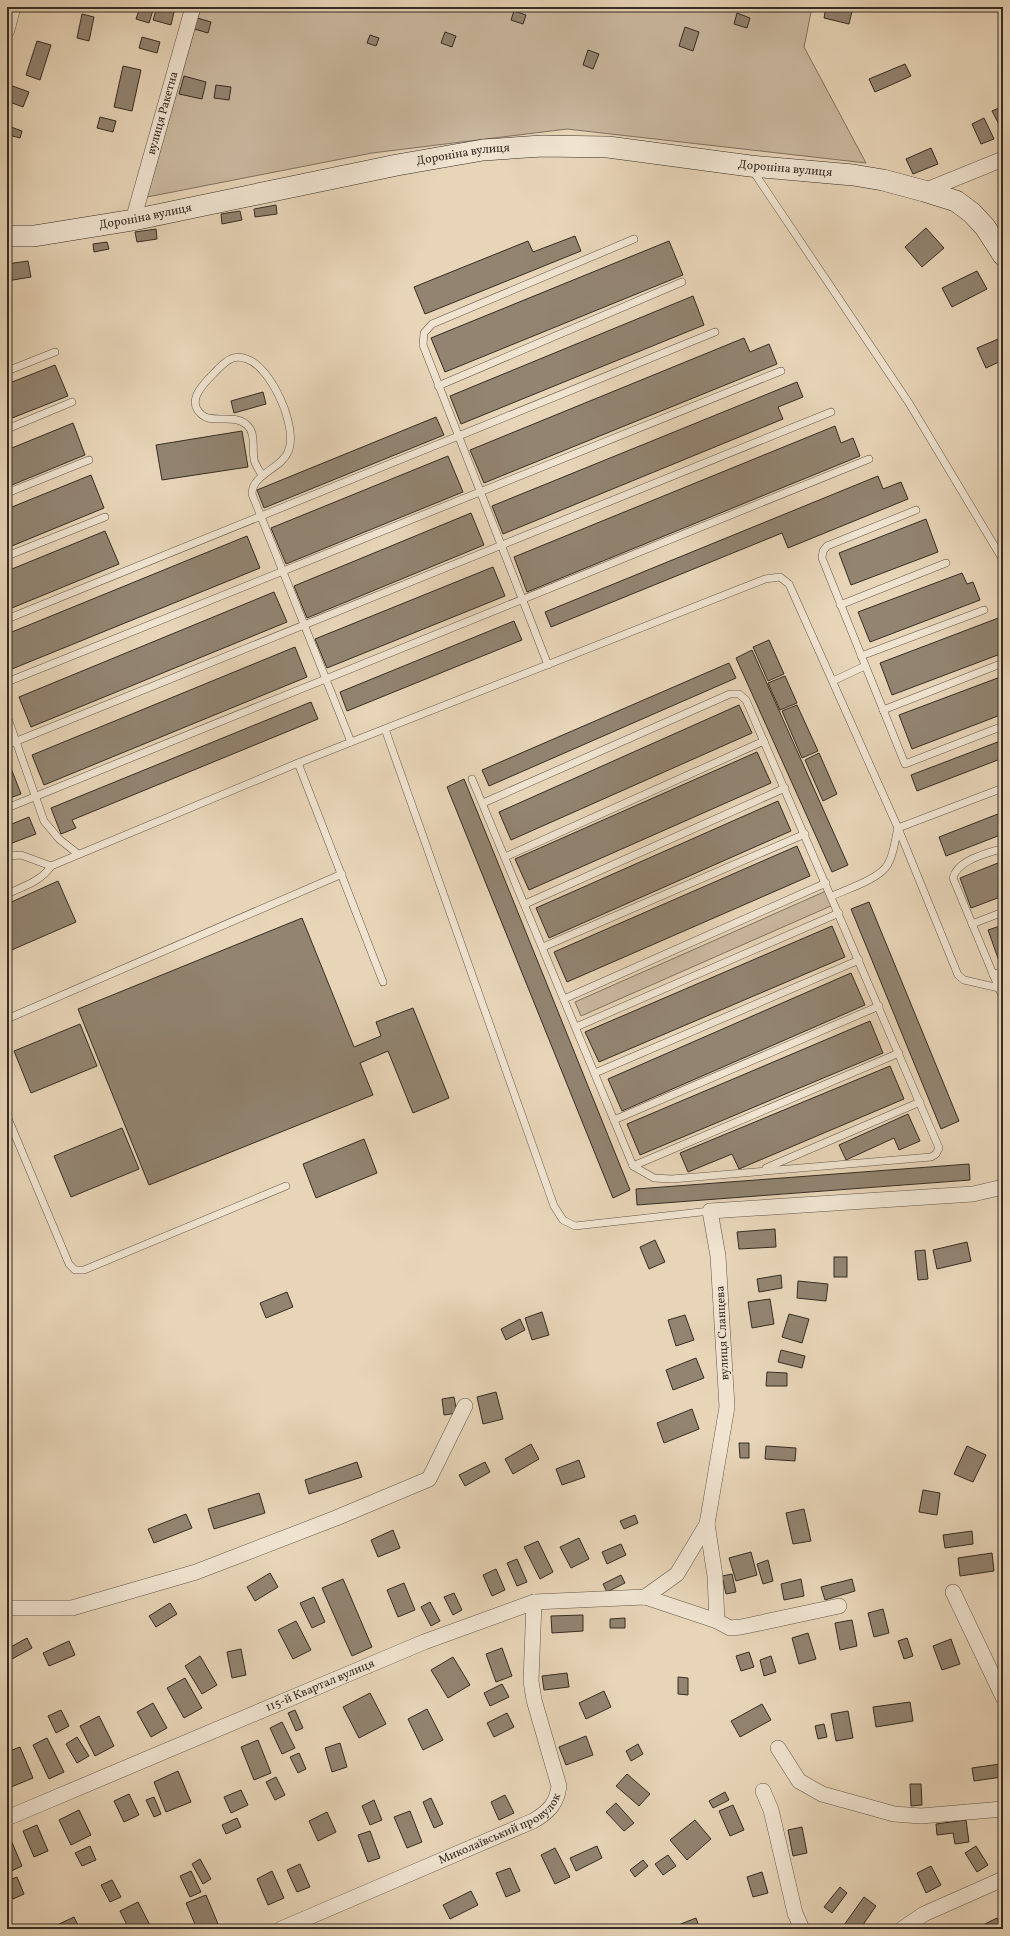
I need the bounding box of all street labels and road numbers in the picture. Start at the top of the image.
street label: вулиця Ракетна [144,70,182,157]
street label: Дороніна вулиця [415,140,510,169]
street label: Дороніна вулиця [737,157,833,181]
street label: Дороніна вулиця [98,200,193,233]
street label: вулиця Сланцева [713,1285,733,1381]
street label: 115-й Квартал вулиця [263,1656,377,1716]
street label: Миколаївський провулок [436,1791,565,1868]

